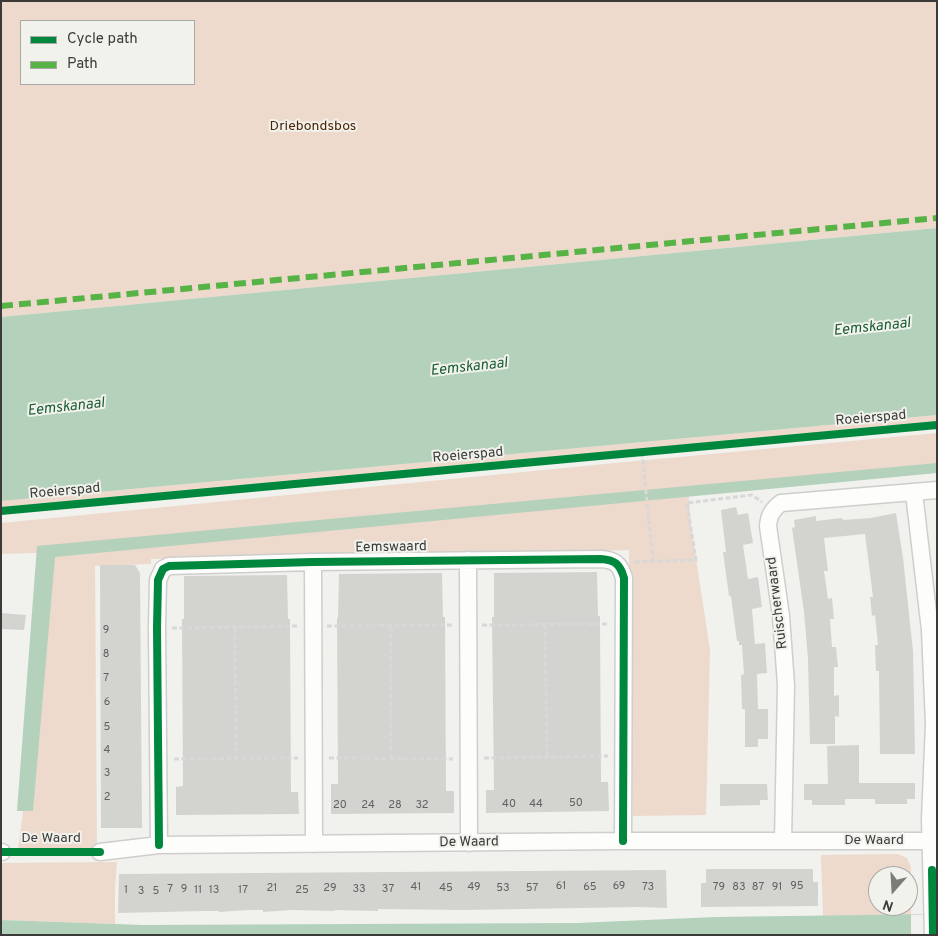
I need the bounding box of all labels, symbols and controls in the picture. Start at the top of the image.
legend [20,20,195,85]
text: Cycle path [67,30,138,49]
text: Path [67,55,98,74]
park label: Driebondsbos [270,119,356,135]
water label: Eemskanaal [832,315,912,341]
water label: Eemskanaal [429,355,509,381]
water label: Eemskanaal [26,395,106,421]
street label: Roeierspad [835,408,907,430]
street label: Roeierspad [432,445,504,467]
street label: Roeierspad [29,481,101,503]
street label: Eemswaard [355,539,427,557]
street label: Ruischerwaard [764,556,792,650]
house number: 9 [103,624,109,638]
house number: 8 [103,648,109,662]
house number: 7 [103,672,109,686]
house number: 6 [104,696,110,710]
house number: 5 [104,721,110,735]
house number: 4 [104,744,110,758]
house number: 3 [104,767,110,781]
house number: 2 [104,791,110,805]
house number: 50 [569,797,583,811]
house number: 40 [502,798,516,812]
house number: 44 [529,798,543,812]
house number: 20 [333,799,347,813]
house number: 24 [361,799,375,813]
house number: 28 [388,799,402,813]
house number: 32 [415,799,429,813]
street label: De Waard [21,831,81,847]
street label: De Waard [844,833,904,849]
street label: De Waard [439,834,499,852]
north arrow [868,866,918,916]
house number: 61 [556,880,566,894]
house number: 69 [613,880,625,894]
house number: 95 [790,880,804,894]
house number: 41 [411,881,421,895]
house number: 49 [467,881,481,895]
house number: 65 [583,881,597,895]
house number: 73 [642,881,654,895]
house number: 79 [713,881,725,895]
house number: 83 [732,881,746,895]
house number: 87 [752,881,764,895]
house number: 91 [772,881,782,895]
house number: 21 [267,882,277,896]
house number: 29 [323,882,337,896]
house number: 45 [439,882,453,896]
house number: 53 [496,882,510,896]
house number: 57 [526,882,538,896]
house number: 7 [167,883,173,897]
house number: 9 [181,883,187,897]
house number: 33 [352,883,366,897]
house number: 37 [382,883,394,897]
house number: 1 [124,884,128,898]
house number: 11 [194,884,202,898]
house number: 13 [209,884,219,898]
house number: 17 [238,884,248,898]
house number: 25 [295,884,309,898]
house number: 3 [138,885,144,899]
house number: 5 [153,885,159,899]
text: N [881,895,896,914]

